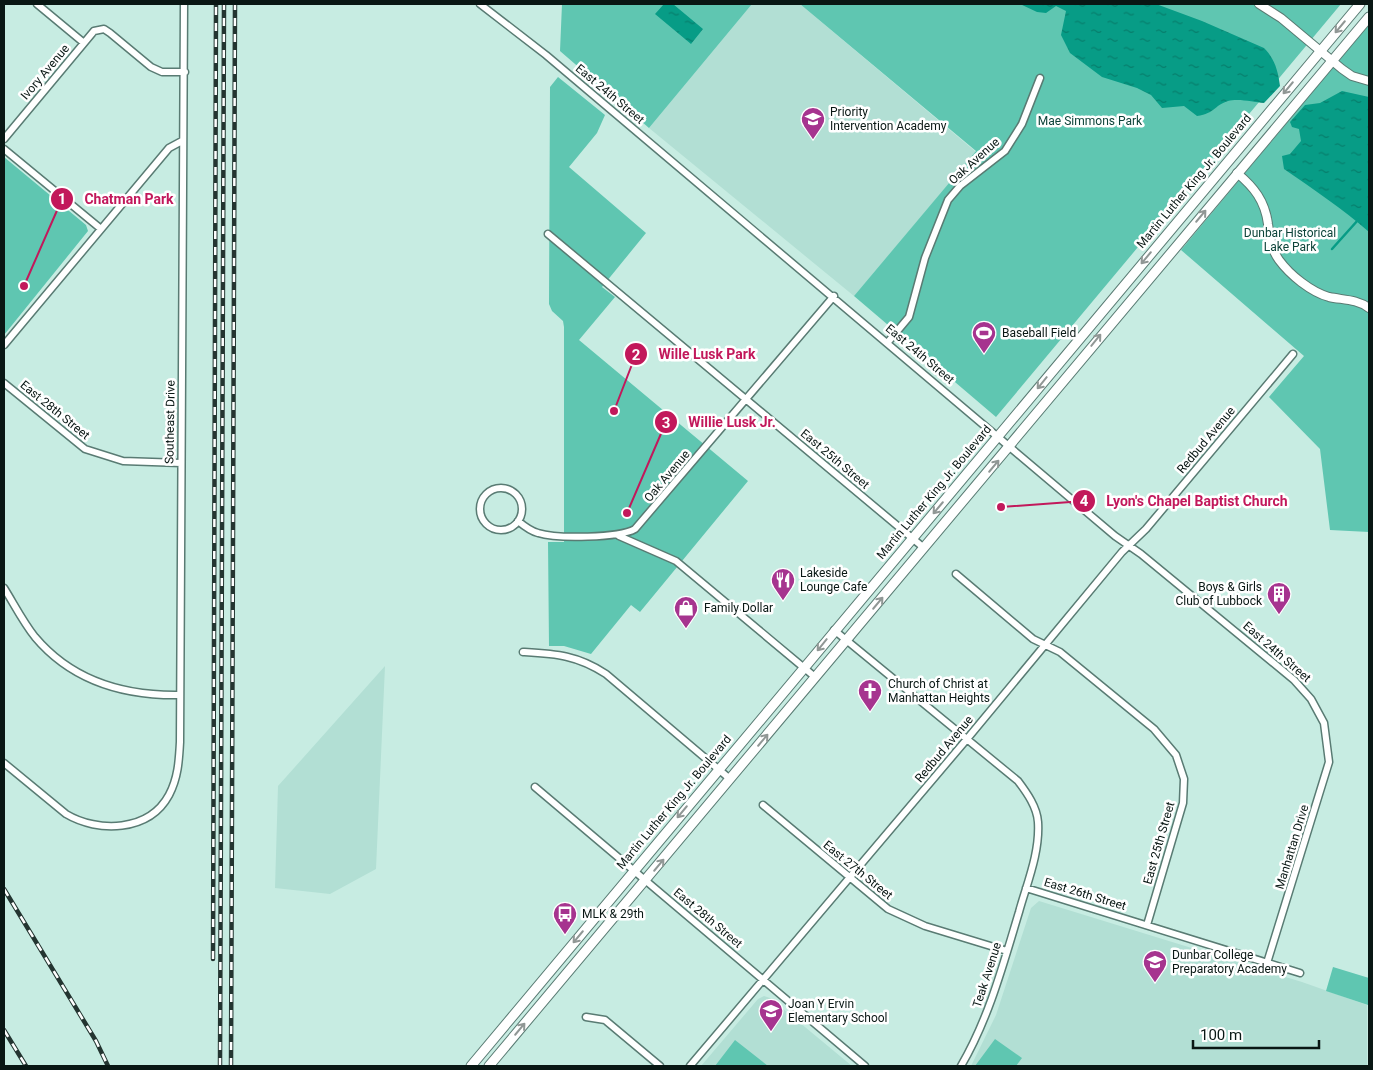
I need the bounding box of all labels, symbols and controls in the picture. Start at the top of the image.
one-way arrow [1334,21,1345,34]
street label: Ivory Avenue [18,41,72,103]
street label: East 24th Street [573,61,647,127]
one-way arrow [1283,81,1294,94]
place label: Priority Intervention Academy [830,105,947,133]
school or university icon: Priority Intervention Academy [800,106,826,140]
street label: Martin Luther King Jr. Boulevard [1134,111,1254,251]
park label: Mae Simmons Park [1038,114,1143,128]
street label: Oak Avenue [946,135,1002,187]
callout: Chatman Park [50,185,184,214]
text: 1 [58,190,66,208]
text: Chatman Park [84,191,174,207]
one-way arrow [1195,209,1206,222]
park label: Dunbar Historical Lake Park [1244,226,1336,254]
one-way arrow [1140,251,1151,264]
sports icon: Baseball Field [971,320,997,354]
street label: East 24th Street [883,321,957,387]
place label: Baseball Field [1002,326,1076,340]
one-way arrow [1091,334,1102,347]
callout: Wille Lusk Park [624,340,766,369]
text: 2 [632,346,641,364]
text: Wille Lusk Park [659,346,756,362]
one-way arrow [1036,376,1047,389]
street label: East 28th Street [18,378,93,442]
street label: Southeast Drive [162,380,178,464]
street label: Redbud Avenue [1174,404,1238,476]
callout: Willie Lusk Jr. [653,408,786,437]
text: 3 [662,414,670,432]
text: Willie Lusk Jr. [688,414,776,430]
street label: Martin Luther King Jr. Boulevard [874,422,994,562]
street label: East 25th Street [798,426,872,492]
street label: Oak Avenue [641,447,693,505]
one-way arrow [988,459,1000,472]
callout: Lyon's Chapel Baptist Church [1072,486,1298,515]
text: 4 [1080,492,1089,510]
text: Lyon's Chapel Baptist Church [1106,493,1288,509]
one-way arrow [932,501,943,514]
place label: Lakeside Lounge Cafe [800,566,867,594]
restaurant icon: Lakeside Lounge Cafe [770,567,796,601]
place label: Boys & Girls Club of Lubbock [1175,580,1263,608]
building icon: Boys & Girls Club of Lubbock [1266,581,1292,615]
shop icon: Family Dollar [673,595,699,629]
one-way arrow [873,597,884,610]
place label: Family Dollar [704,601,773,615]
street label: East 24th Street [1240,619,1314,685]
one-way arrow [816,639,827,652]
place label: Church of Christ at Manhattan Heights [888,677,990,705]
church icon: Church of Christ at Manhattan Heights [857,678,883,712]
street label: Redbud Avenue [912,713,976,785]
street label: Martin Luther King Jr. Boulevard [614,732,734,872]
one-way arrow [757,734,768,747]
street label: East 25th Street [1141,800,1177,886]
street label: Manhattan Drive [1272,803,1312,891]
one-way arrow [677,805,688,818]
street label: East 27th Street [821,838,896,902]
one-way arrow [653,859,664,872]
street label: East 26th Street [1042,875,1128,913]
street label: East 28th Street [671,885,745,951]
bus stop icon: MLK & 29th [552,901,578,935]
place label: MLK & 29th [582,907,644,921]
one-way arrow [572,930,583,943]
street label: Teak Avenue [970,941,1004,1009]
place label: Dunbar College Preparatory Academy [1172,948,1287,976]
school or university icon: Dunbar College Preparatory Academy [1142,949,1168,983]
place label: Joan Y Ervin Elementary School [788,997,888,1025]
school or university icon: Joan Y Ervin Elementary School [758,998,784,1032]
scale bar [1193,1018,1319,1050]
one-way arrow [514,1023,525,1036]
text: 100 m [1200,1026,1242,1044]

